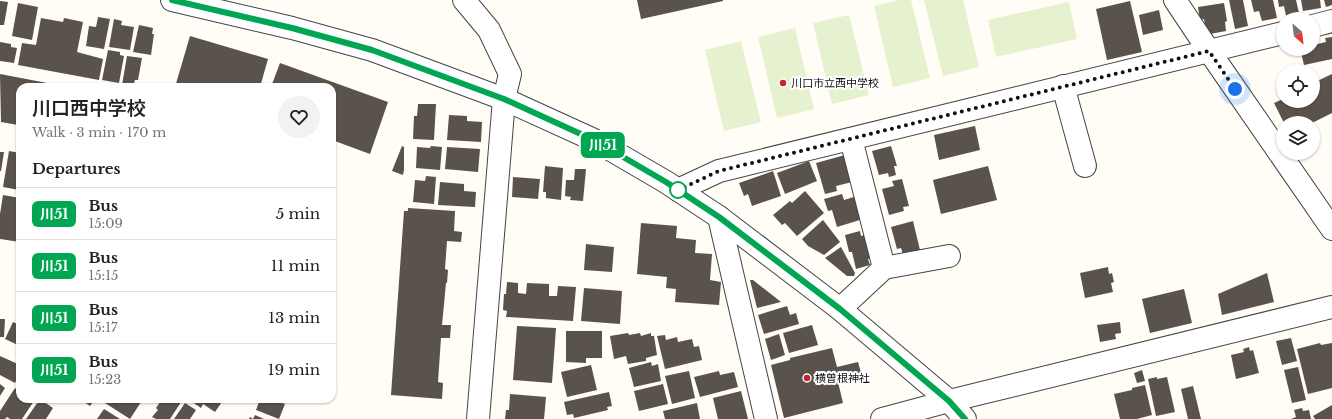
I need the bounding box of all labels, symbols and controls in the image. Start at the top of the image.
north arrow [1276,12,1320,56]
map controls [1276,12,1320,160]
button: locate [1276,64,1320,108]
place label: 川口市立西中学校 [791,76,879,90]
marker: 川口市立西中学校 [778,78,788,88]
your location [1225,79,1245,99]
button: heart [278,96,320,138]
text: 川口西中学校 [32,97,146,120]
button: layers [1276,116,1320,160]
text: Walk · 3 min · 170 m [32,124,166,141]
line badge: 川51 [580,132,626,158]
text: 川51 [589,136,617,154]
text: Departures [32,159,121,178]
unlabelled marker [669,181,687,199]
text: Bus [88,196,118,215]
text: 5 min [276,204,320,223]
text: 川51 [40,205,68,223]
text: 15:09 [88,215,123,232]
text: Bus [88,248,118,267]
text: 11 min [271,256,320,275]
text: 川51 [40,257,68,275]
text: 15:15 [88,267,119,284]
text: Bus [88,300,118,319]
text: 13 min [268,308,320,327]
text: 川51 [40,309,68,327]
text: 15:17 [88,319,118,336]
text: Bus [88,352,118,371]
text: 19 min [268,360,320,379]
text: 川51 [40,361,68,379]
text: 15:23 [88,371,121,388]
place label: 横曽根神社 [815,371,870,385]
marker: 横曽根神社 [802,373,812,383]

